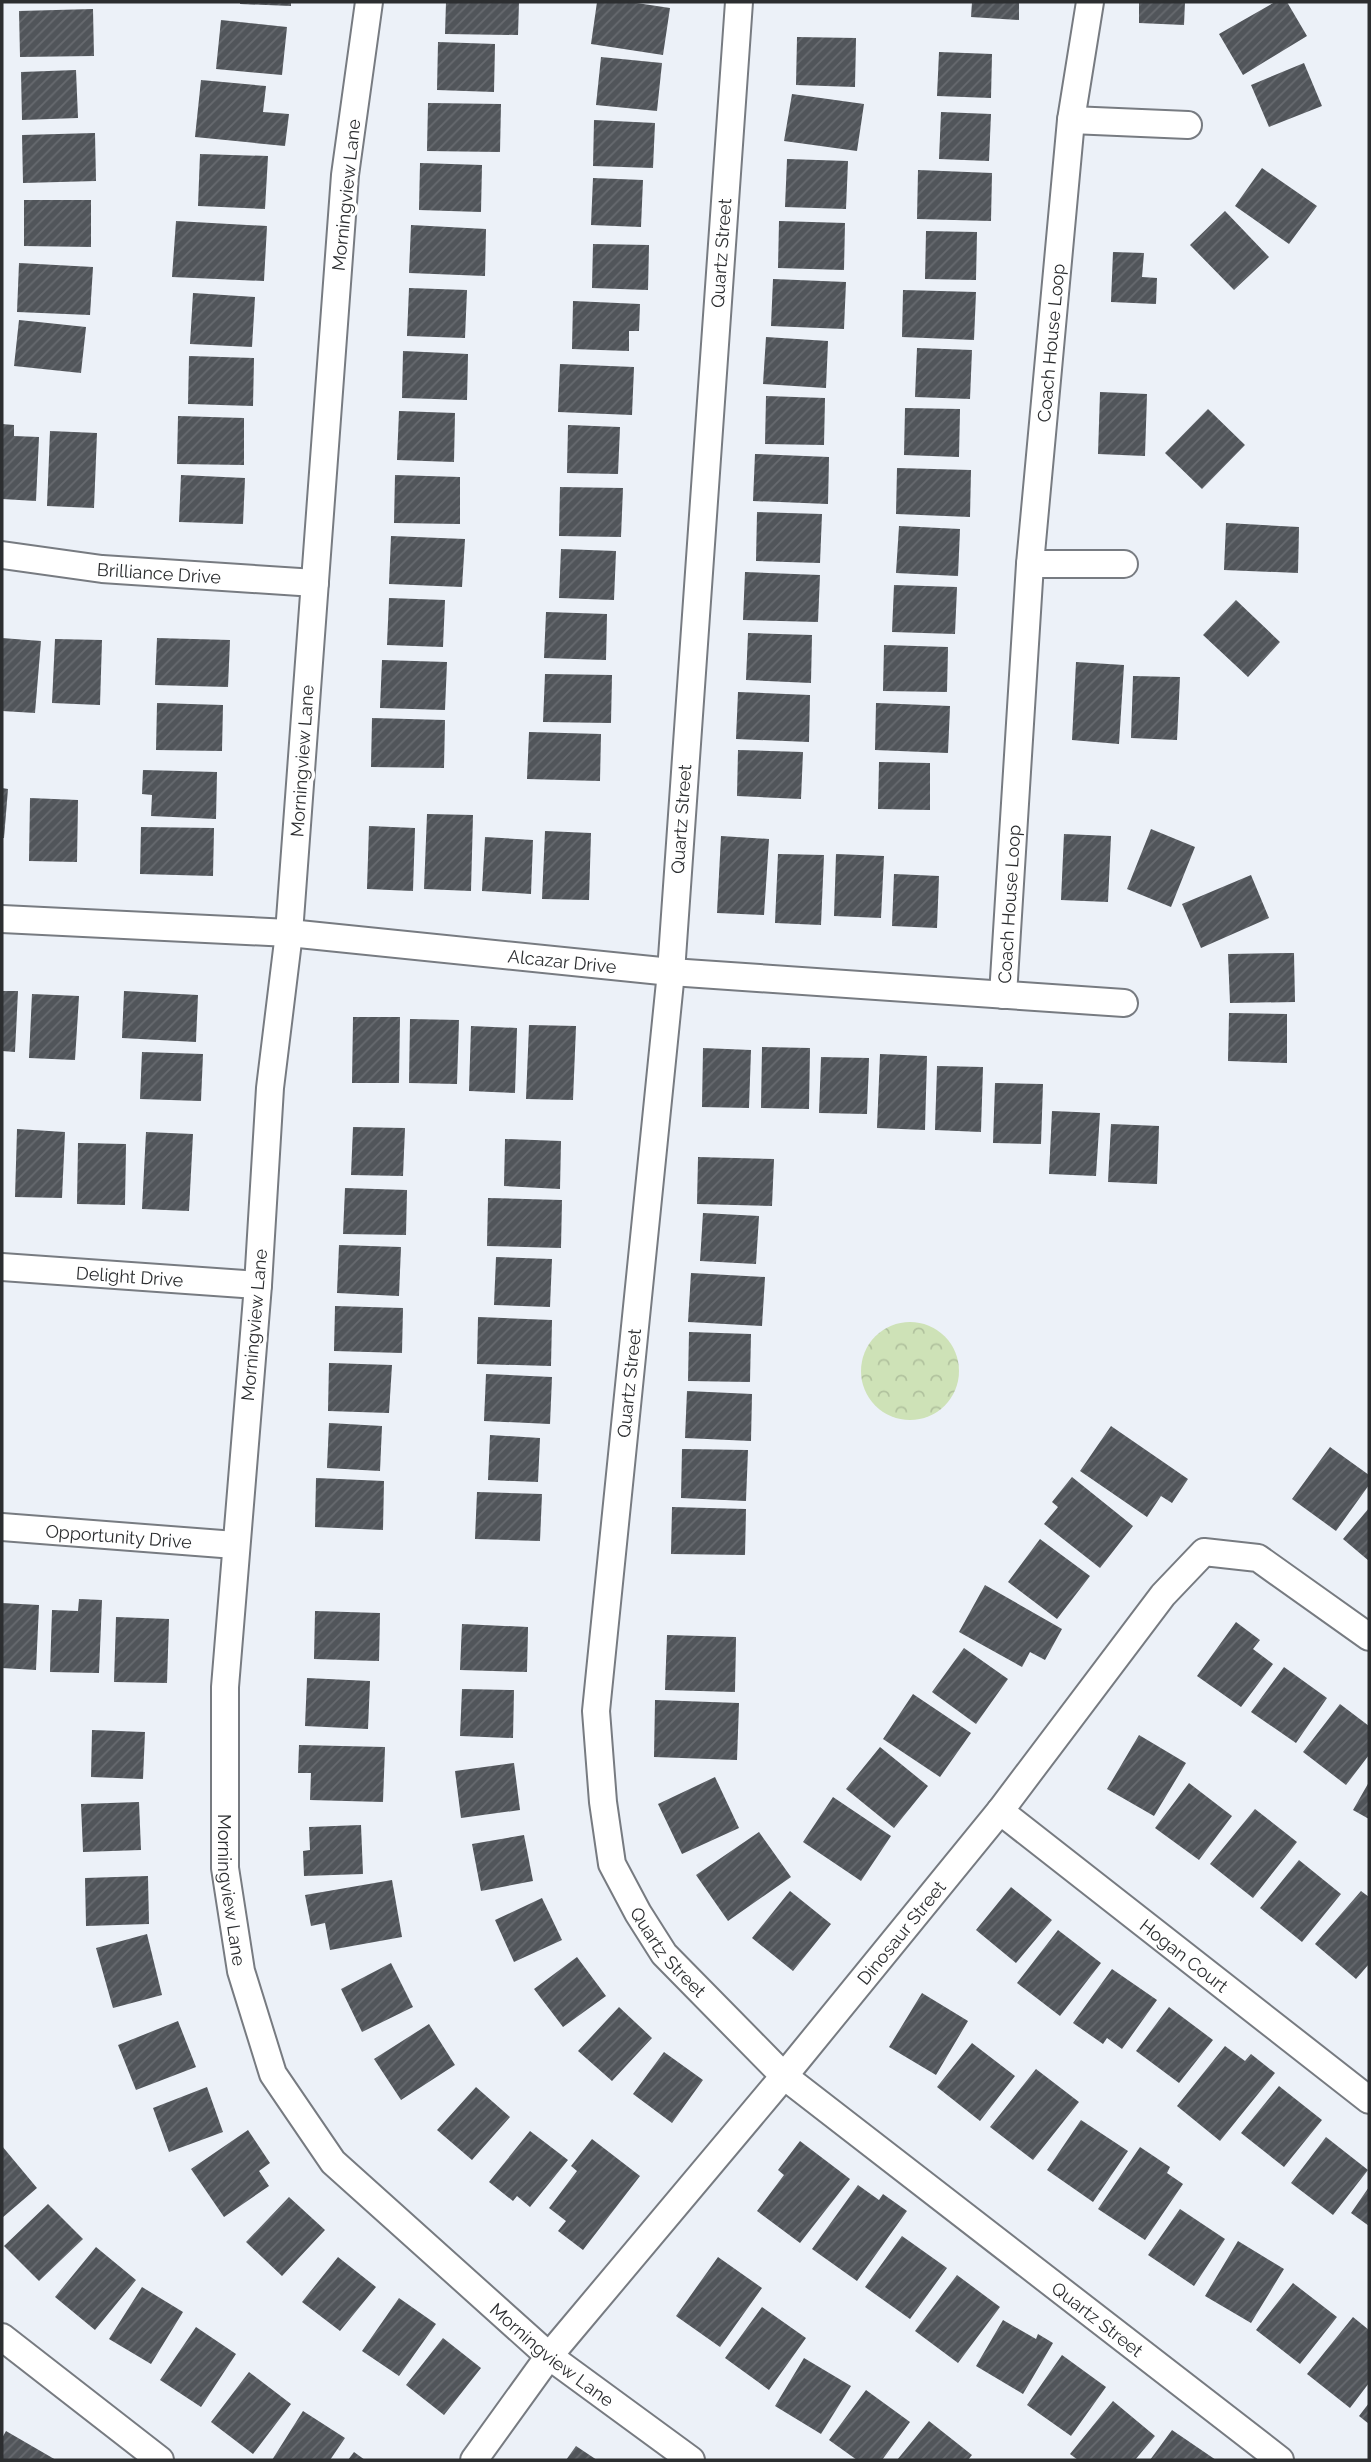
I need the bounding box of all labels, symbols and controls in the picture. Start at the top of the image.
street label: Morningview Lane [328,118,364,272]
street label: Quartz Street [707,198,735,308]
street label: Coach House Loop [1033,263,1068,423]
street label: Brilliance Drive [96,558,222,587]
street label: Morningview Lane [286,684,318,838]
street label: Quartz Street [667,764,695,874]
street label: Coach House Loop [993,824,1024,984]
street label: Alcazar Drive [507,945,618,977]
street label: Morningview Lane [237,1248,271,1402]
street label: Delight Drive [75,1262,184,1290]
street label: Quartz Street [613,1327,645,1439]
street label: Opportunity Drive [45,1520,193,1552]
street label: Morningview Lane [215,1814,251,1968]
street label: Dinosaur Street [853,1876,950,1989]
street label: Quartz Street [626,1903,711,2001]
street label: Hogan Court [1136,1914,1232,1996]
street label: Quartz Street [1048,2277,1148,2361]
street label: Morningview Lane [486,2298,618,2411]

